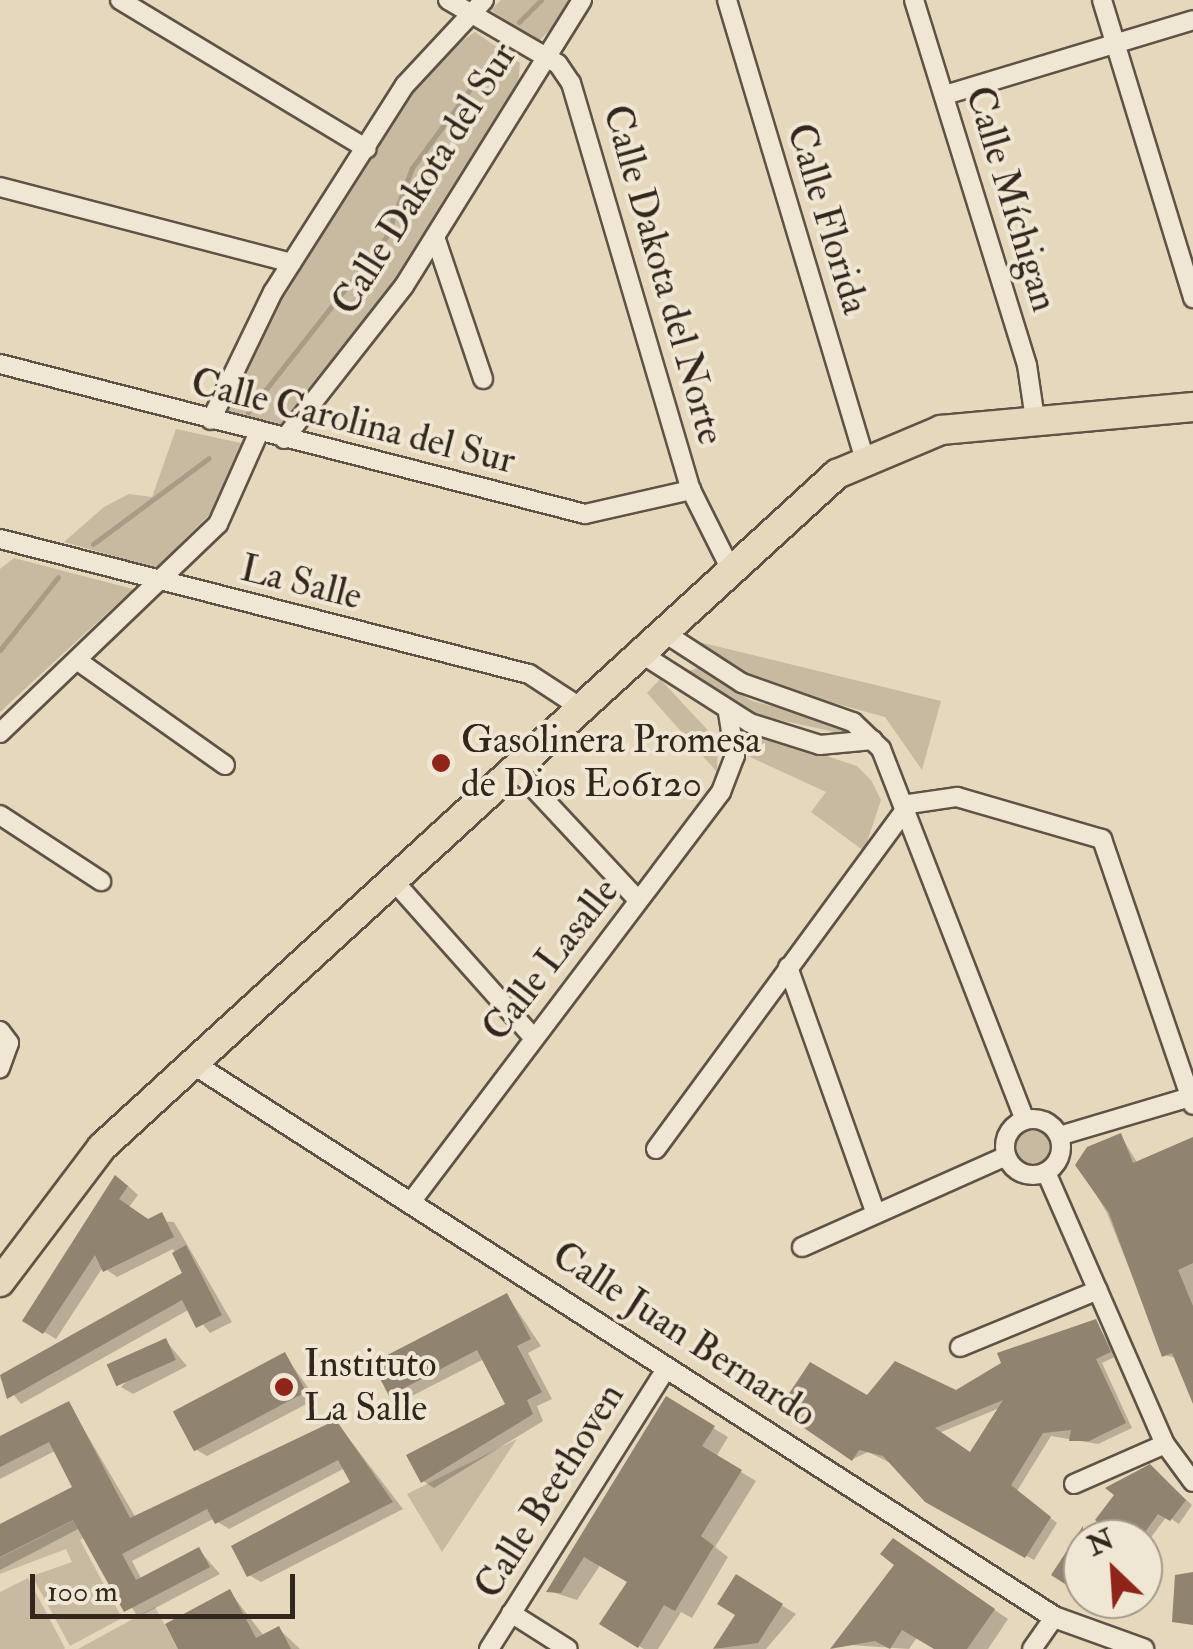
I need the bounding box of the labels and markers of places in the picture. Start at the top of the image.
place label: Gasolinera Promesa de Dios E06120 [461,718,761,808]
marker: Gasolinera Promesa de Dios E06120 [430,752,452,774]
place label: Instituto La Salle [304,1342,436,1432]
marker: Instituto La Salle [273,1376,295,1398]

